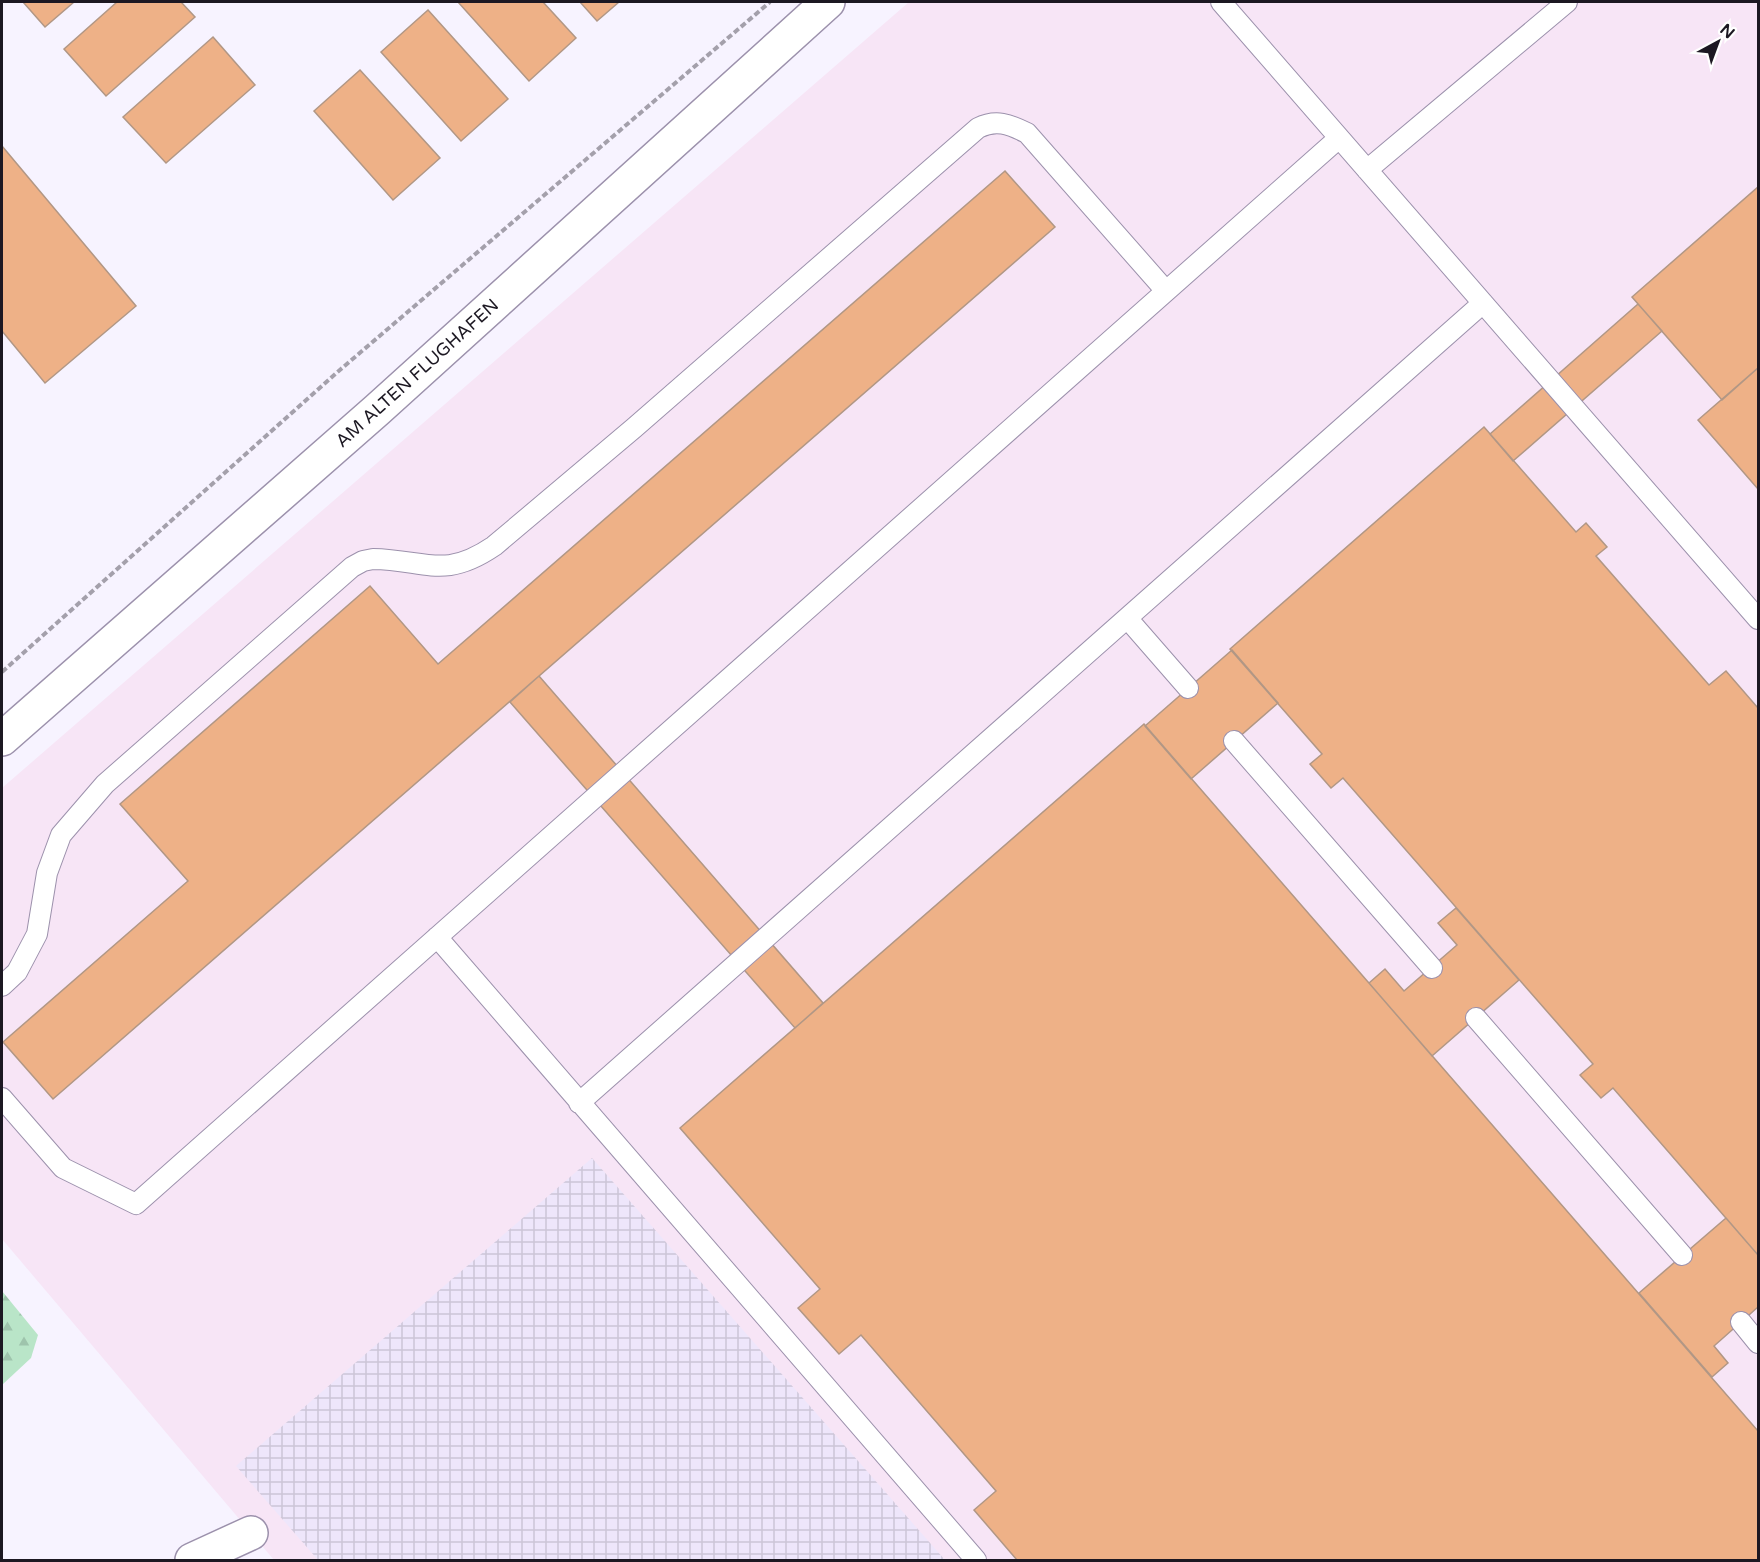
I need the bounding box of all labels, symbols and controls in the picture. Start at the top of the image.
north arrow [1688,12,1748,72]
text: N [1716,20,1739,43]
street label: AM ALTEN FLUGHAFEN [331,294,503,452]

